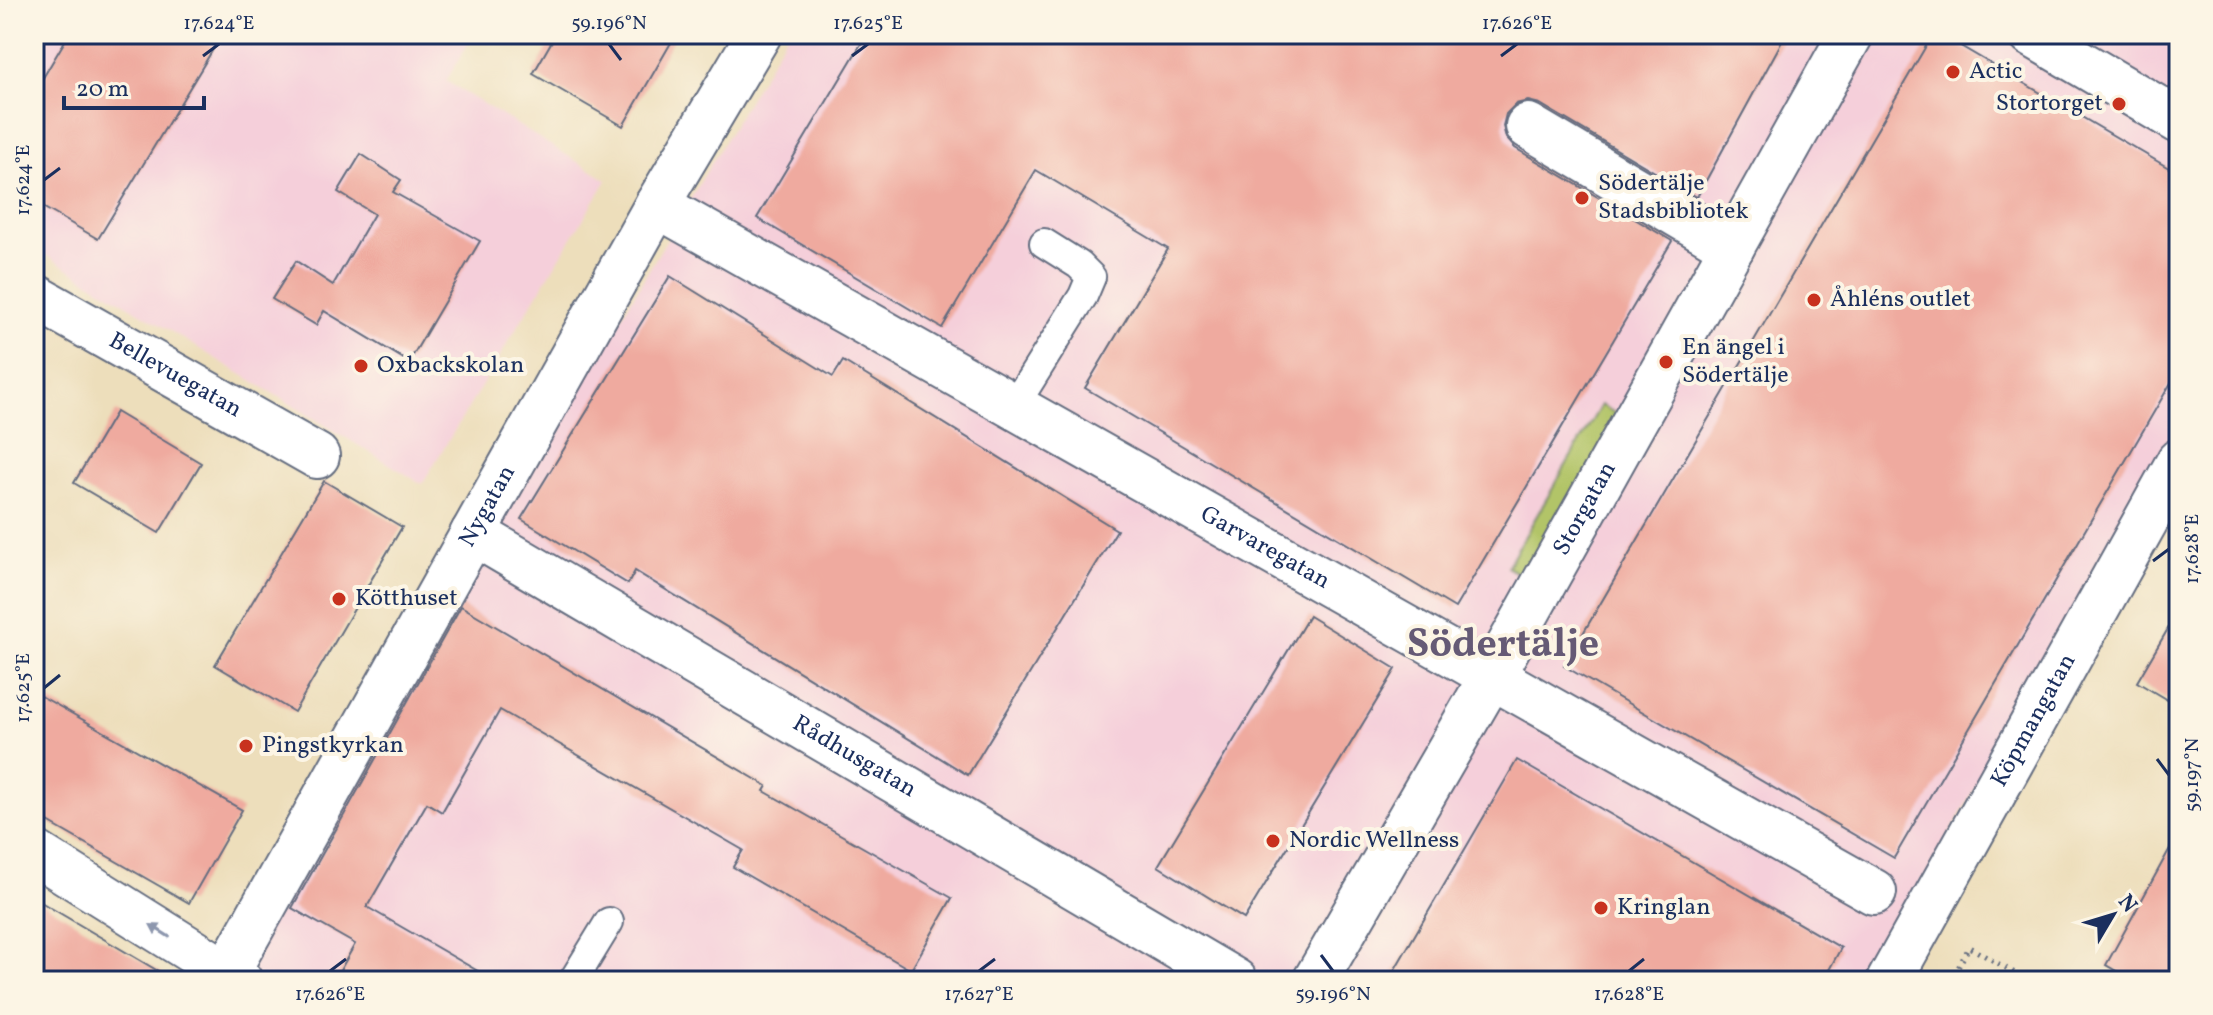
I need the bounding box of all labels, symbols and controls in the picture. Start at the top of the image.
text: 17.624°E [183,10,255,38]
text: 59.196°N [571,10,647,38]
text: 17.625°E [833,10,903,38]
text: 17.626°E [1482,10,1552,38]
place label: Actic [1969,55,2023,89]
scale bar [64,60,204,110]
marker: Actic [1944,63,1962,81]
text: 20 m [76,73,129,107]
place label: Stortorget [1996,87,2103,121]
marker: Stortorget [2110,95,2128,113]
text: 17.624°E [10,144,38,216]
place label: Södertälje Stadsbibliotek [1598,167,1748,229]
marker: Södertälje Stadsbibliotek [1573,189,1591,207]
place label: Åhléns outlet [1830,283,1971,317]
marker: Åhléns outlet [1805,291,1823,309]
street label: Bellevuegatan [102,324,248,427]
place label: En ängel i Södertälje [1682,331,1789,393]
place label: Oxbackskolan [377,349,524,383]
marker: En ängel i Södertälje [1657,353,1675,371]
marker: Oxbackskolan [352,357,370,375]
street label: Storgatan [1545,456,1625,562]
street label: Nygatan [451,459,525,554]
street label: Garvaregatan [1194,498,1336,598]
text: 17.628°E [2179,514,2207,584]
place label: Kötthuset [355,582,458,616]
marker: Kötthuset [330,590,348,608]
district label: Södertälje [1407,618,1599,674]
street label: Köpmangatan [1983,648,2085,794]
text: 17.625°E [10,653,38,723]
street label: Rådhusgatan [786,707,922,807]
place label: Pingstkyrkan [262,729,404,763]
marker: Pingstkyrkan [237,737,255,755]
text: 59.197°N [2179,738,2207,812]
place label: Nordic Wellness [1289,824,1459,858]
marker: Nordic Wellness [1264,832,1282,850]
north arrow [2073,875,2153,955]
text: N [2110,888,2144,920]
place label: Kringlan [1617,891,1711,925]
marker: Kringlan [1592,899,1610,917]
one-way arrow [150,924,171,939]
text: 17.626°E [295,981,365,1009]
text: 17.627°E [944,981,1014,1009]
text: 59.196°N [1295,981,1371,1009]
text: 17.628°E [1594,981,1664,1009]

